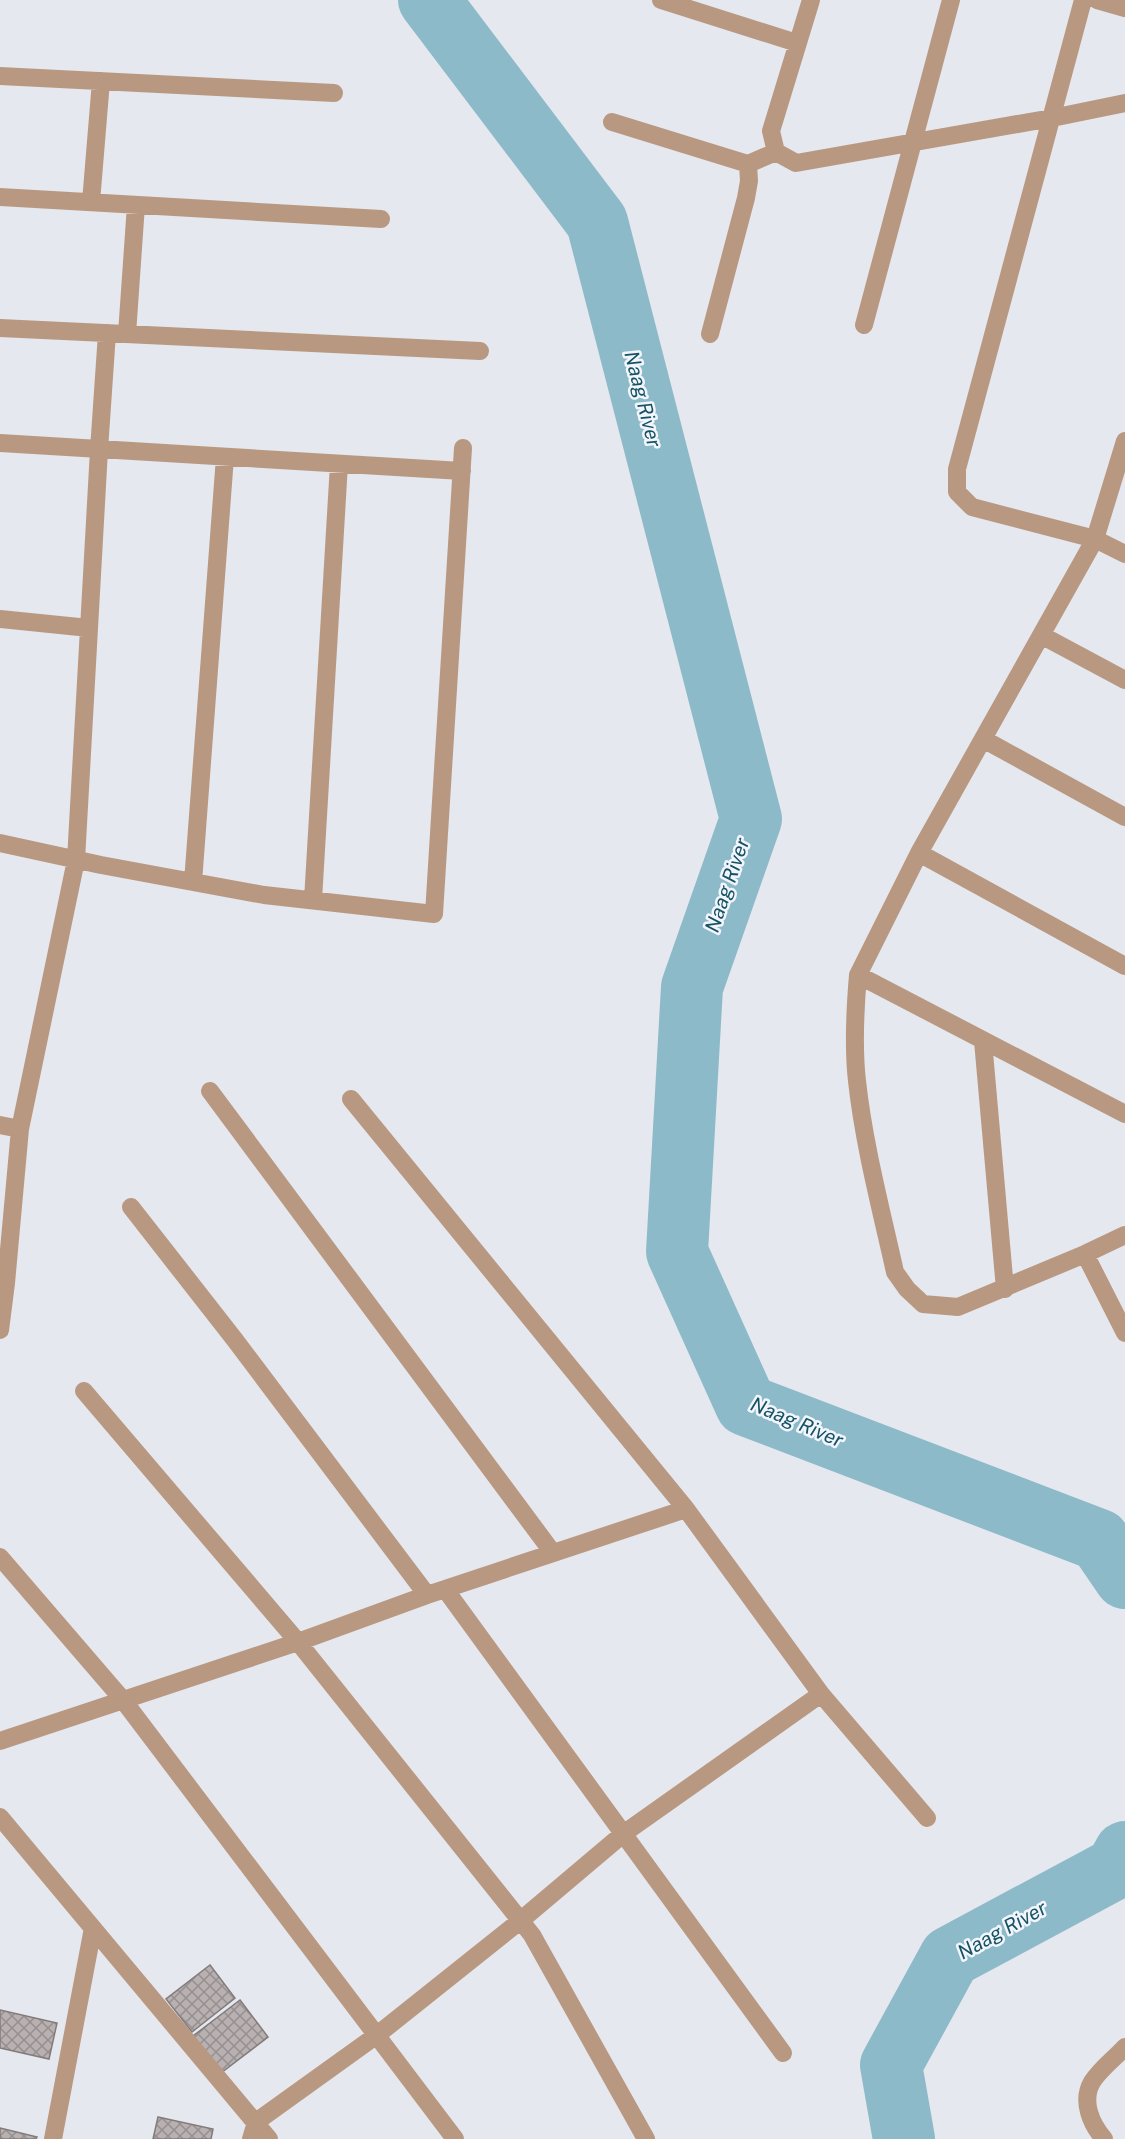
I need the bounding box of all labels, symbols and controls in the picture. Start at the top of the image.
water label: Naag River [619,348,667,450]
water label: Naag River [700,834,754,935]
water label: Naag River [747,1392,847,1452]
water label: Naag River [953,1895,1051,1964]

